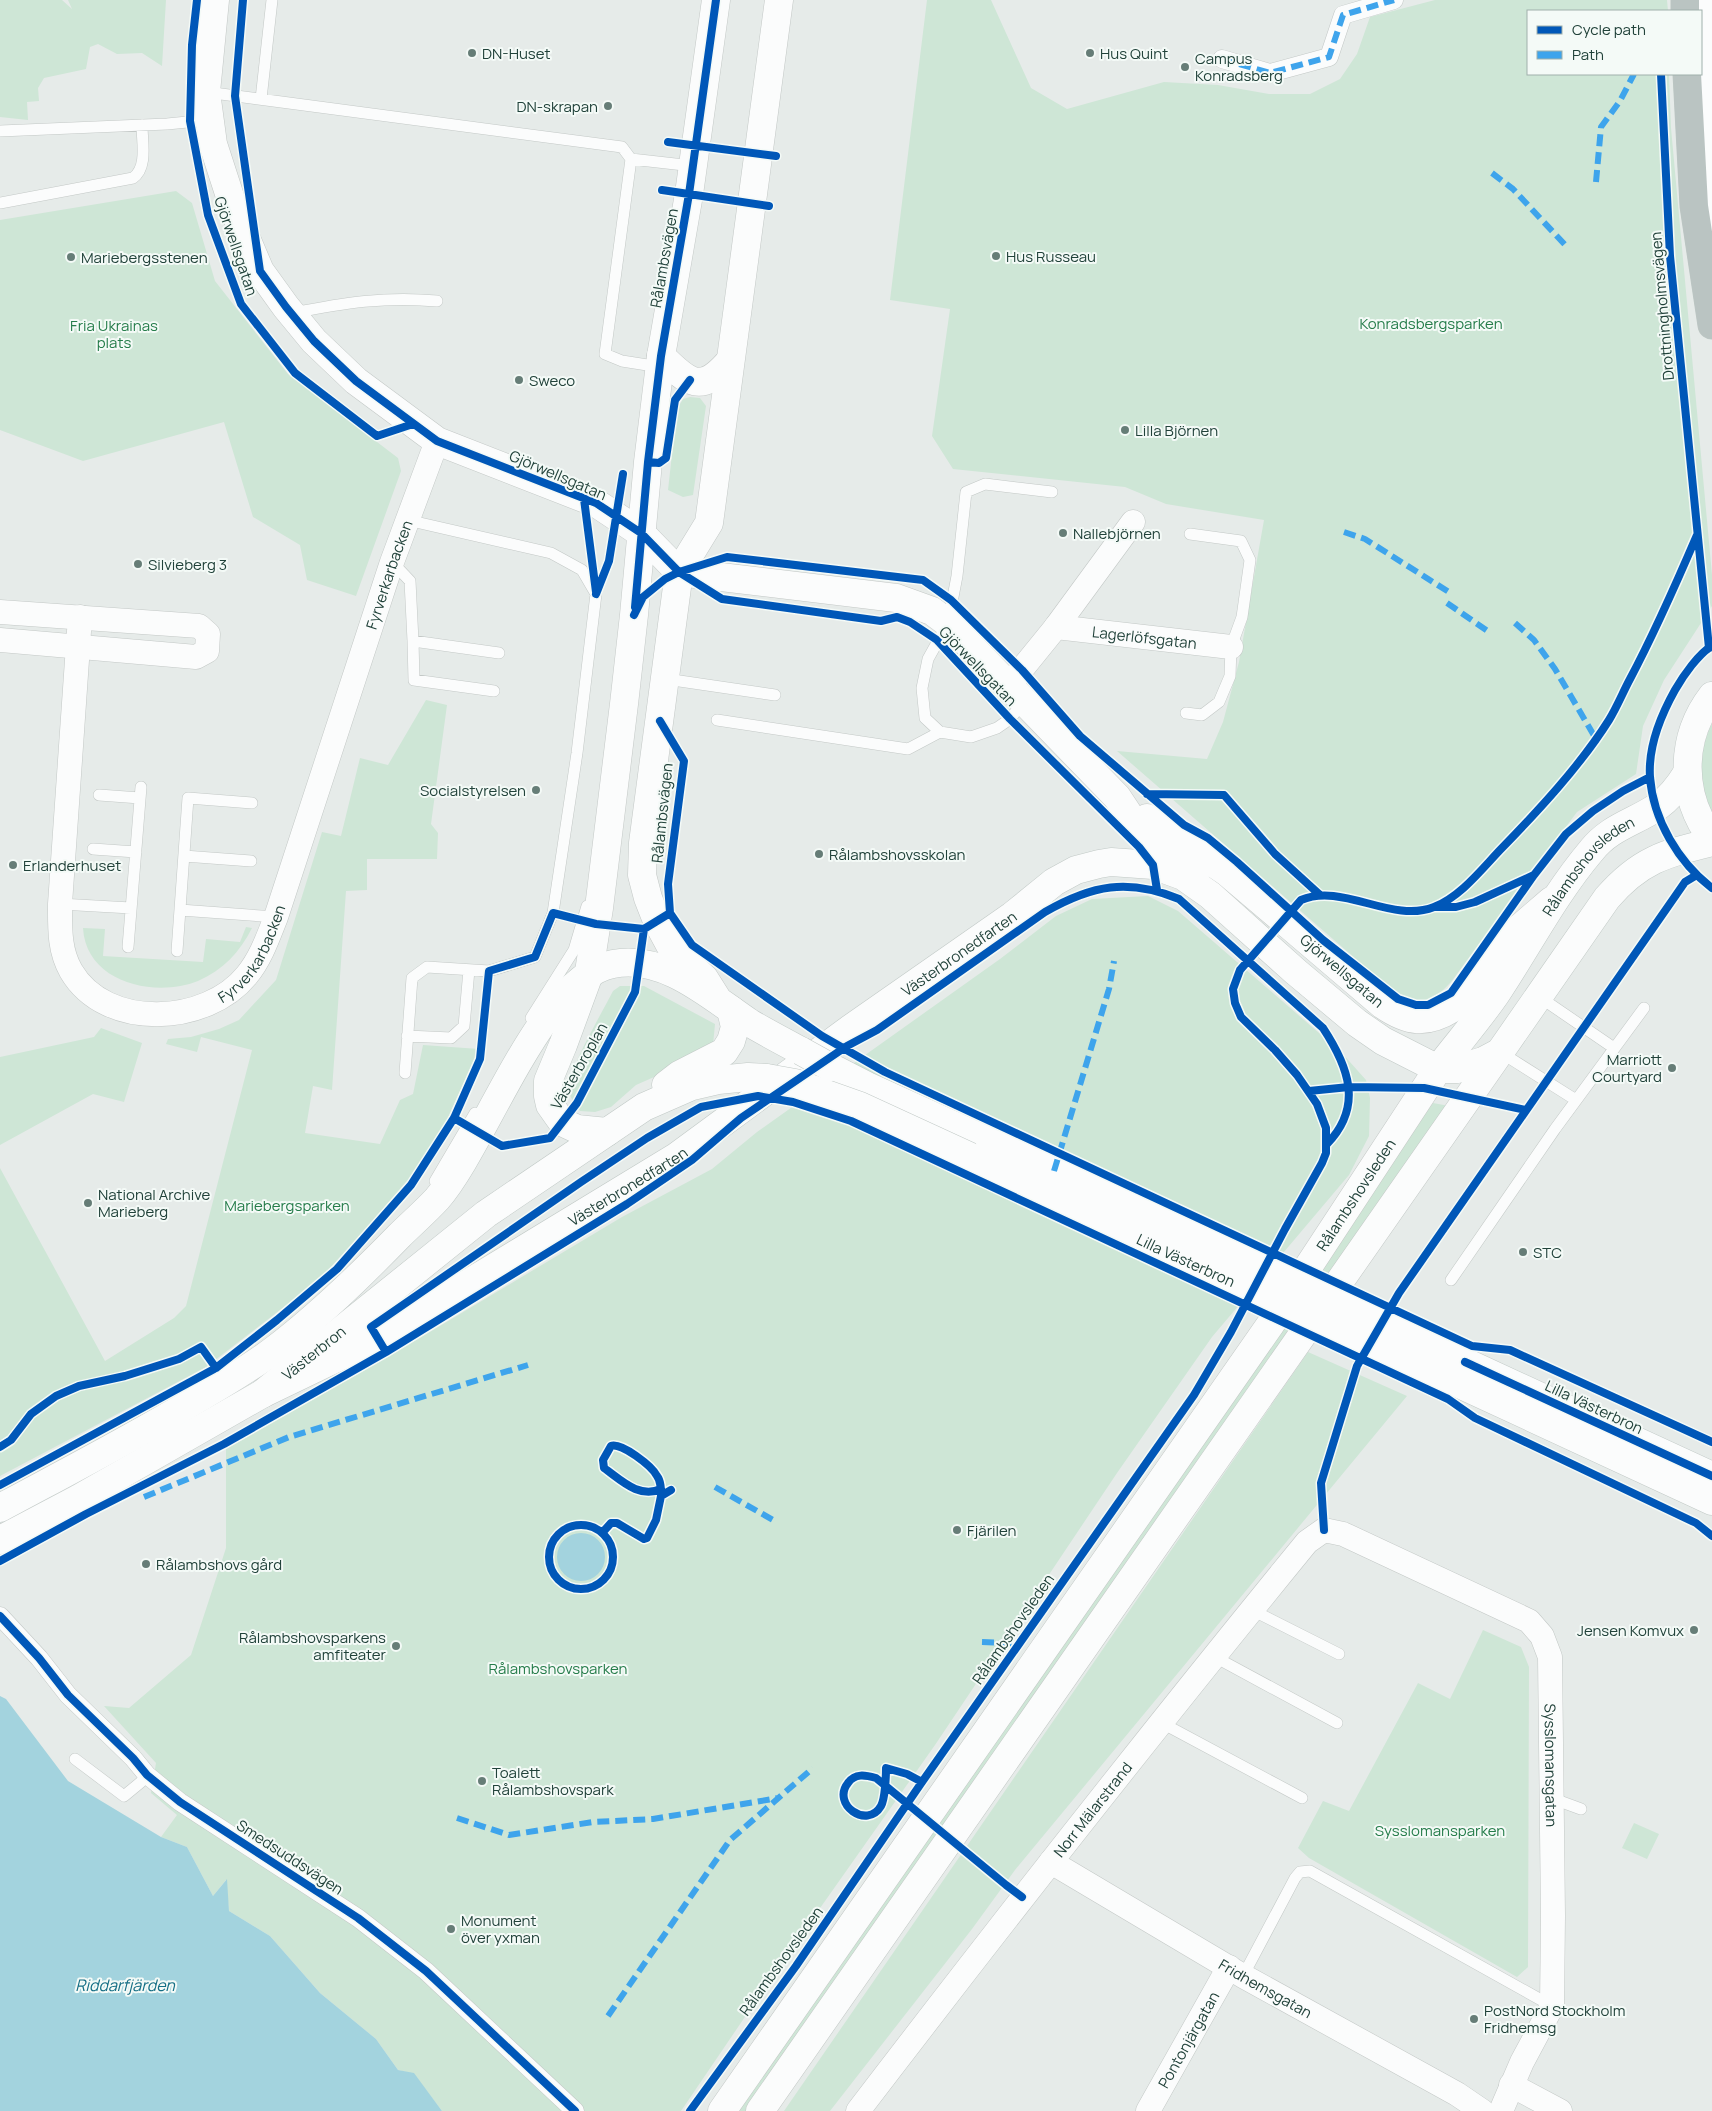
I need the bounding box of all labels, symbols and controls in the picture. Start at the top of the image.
legend [1527,10,1702,75]
text: Cycle path [1572,19,1646,40]
place label: DN-Huset [482,43,550,64]
place label: Hus Quint [1100,43,1168,64]
text: Path [1572,44,1604,65]
marker: DN-Huset [466,47,478,59]
marker: Hus Quint [1084,47,1096,59]
place label: Campus Konradsberg [1195,48,1283,86]
marker: Campus Konradsberg [1179,61,1191,73]
place label: DN-skrapan [516,96,598,117]
marker: DN-skrapan [602,100,614,112]
street label: Gjörwellsgatan [209,193,263,299]
street label: Rålambsvägen [645,207,683,309]
street label: Drottningholmsvägen [1645,231,1679,381]
place label: Hus Russeau [1006,246,1096,267]
place label: Mariebergsstenen [81,247,208,268]
marker: Hus Russeau [990,250,1002,262]
marker: Mariebergsstenen [65,251,77,263]
park label: Konradsbergsparken [1359,313,1503,334]
park label: Fria Ukrainas plats [70,315,158,353]
place label: Sweco [529,370,575,391]
marker: Sweco [513,374,525,386]
place label: Lilla Björnen [1135,420,1218,441]
marker: Lilla Björnen [1119,424,1131,436]
street label: Gjörwellsgatan [506,445,610,505]
street label: Fyrverkarbacken [360,517,417,632]
place label: Nallebjörnen [1073,523,1161,544]
marker: Nallebjörnen [1057,527,1069,539]
place label: Silvieberg 3 [148,554,227,575]
marker: Silvieberg 3 [132,558,144,570]
street label: Gjörwellsgatan [934,621,1022,711]
street label: Lagerlöfsgatan [1091,621,1198,654]
street label: Rålambsvägen [646,762,678,864]
place label: Socialstyrelsen [420,780,526,801]
marker: Socialstyrelsen [530,784,542,796]
street label: Rålambshovsleden [1537,811,1638,920]
place label: Rålambshovsskolan [829,844,966,865]
marker: Rålambshovsskolan [813,848,825,860]
place label: Erlanderhuset [23,855,121,876]
marker: Erlanderhuset [7,859,19,871]
street label: Fyrverkarbacken [214,902,290,1007]
street label: Västerbronedfarten [897,906,1021,1001]
street label: Gjörwellsgatan [1296,929,1389,1012]
street label: Västerbroplan [546,1019,612,1113]
place label: Marriott Courtyard [1592,1049,1662,1087]
marker: Marriott Courtyard [1666,1062,1678,1074]
street label: Rålambshovsleden [1311,1134,1400,1255]
street label: Västerbronedfarten [564,1142,692,1231]
place label: National Archive Marieberg [98,1184,211,1222]
park label: Mariebergsparken [224,1195,350,1216]
marker: National Archive Marieberg [82,1197,94,1209]
street label: Lilla Västerbron [1133,1228,1239,1292]
place label: STC [1533,1242,1562,1263]
marker: STC [1517,1246,1529,1258]
street label: Västerbron [277,1320,350,1385]
street label: Lilla Västerbron [1542,1375,1646,1439]
place label: Fjärilen [967,1520,1017,1541]
marker: Fjärilen [951,1524,963,1536]
place label: Rålambshovs gård [156,1554,282,1575]
marker: Rålambshovs gård [140,1558,152,1570]
street label: Rålambshovsleden [967,1570,1059,1688]
place label: Jensen Komvux [1577,1620,1684,1641]
marker: Jensen Komvux [1688,1624,1700,1636]
place label: Rålambshovsparkens amfiteater [239,1627,387,1665]
marker: Rålambshovsparkens amfiteater [390,1640,402,1652]
park label: Rålambshovsparken [488,1658,628,1679]
street label: Sysslomansgatan [1540,1703,1562,1827]
street label: Norr Mälarstrand [1048,1757,1137,1861]
place label: Toalett Rålambshovspark [492,1762,614,1800]
marker: Toalett Rålambshovspark [476,1775,488,1787]
street label: Smedsuddsvägen [232,1815,348,1899]
park label: Sysslomansparken [1375,1820,1505,1841]
street label: Rålambshovsleden [734,1902,828,2020]
place label: Monument över yxman [461,1910,540,1948]
marker: Monument över yxman [445,1923,457,1935]
street label: Fridhemsgatan [1215,1954,1316,2023]
water label: Riddarfjärden [75,1974,175,1996]
street label: Pontonjärgatan [1153,1987,1224,2092]
place label: PostNord Stockholm Fridhemsg [1484,2000,1626,2038]
marker: PostNord Stockholm Fridhemsg [1468,2013,1480,2025]

